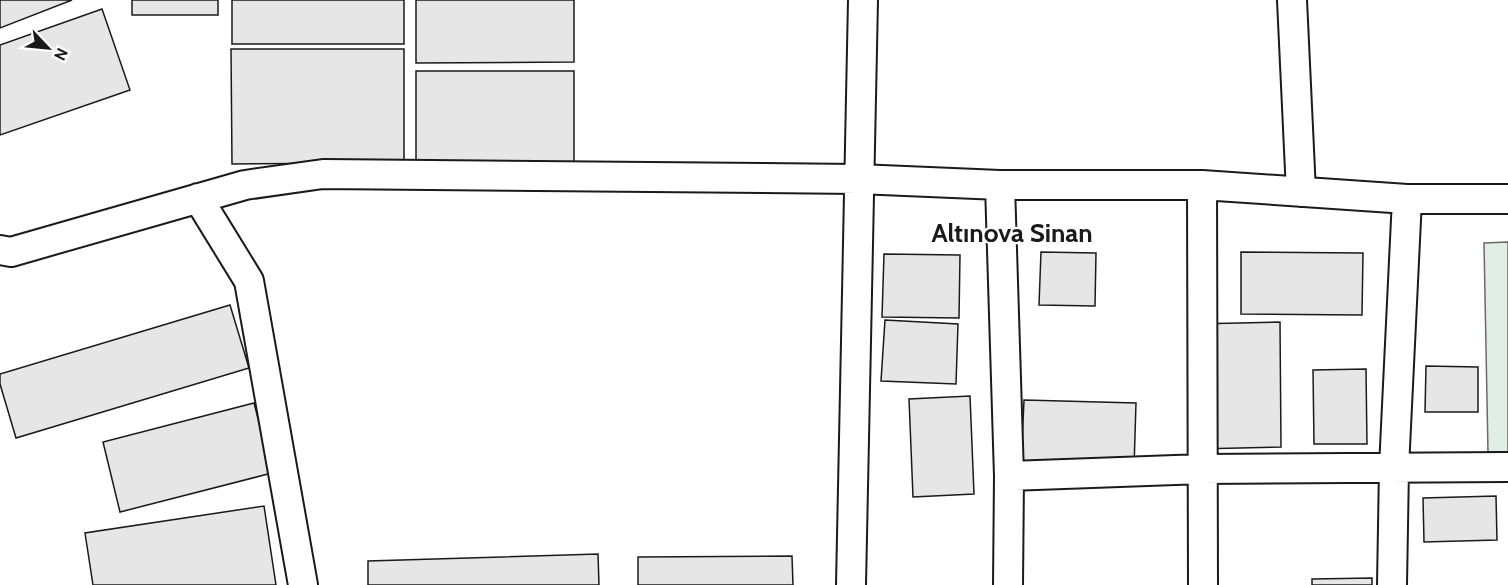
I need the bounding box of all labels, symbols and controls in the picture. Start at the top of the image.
north arrow [18,18,78,78]
text: N [50,45,72,64]
district label: Altınova Sinan [931,217,1093,249]

